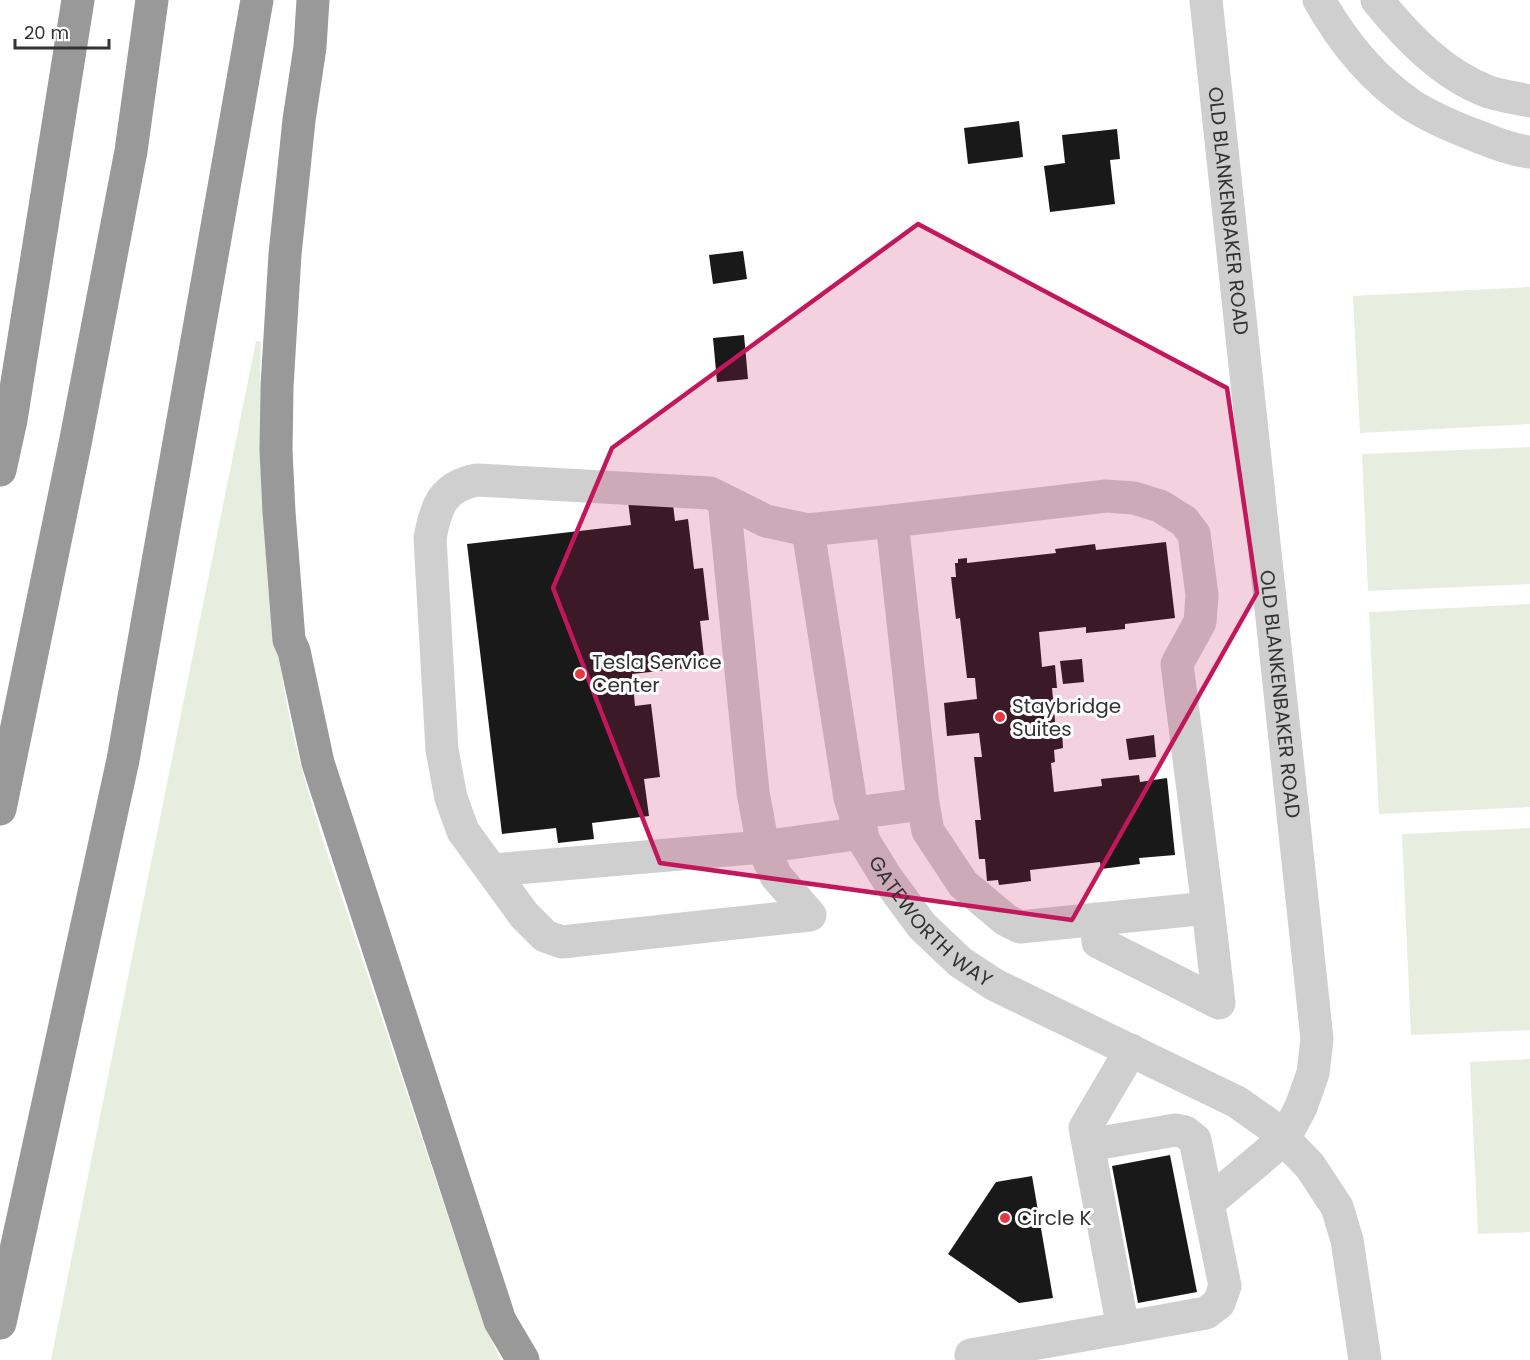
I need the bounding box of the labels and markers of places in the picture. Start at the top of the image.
place label: Tesla Service Center [592,648,722,699]
marker: Tesla Service Center [573,667,587,681]
place label: Staybridge Suites [1012,692,1121,743]
marker: Staybridge Suites [993,710,1007,724]
place label: Circle K [1017,1204,1092,1232]
marker: Circle K [998,1211,1012,1225]

